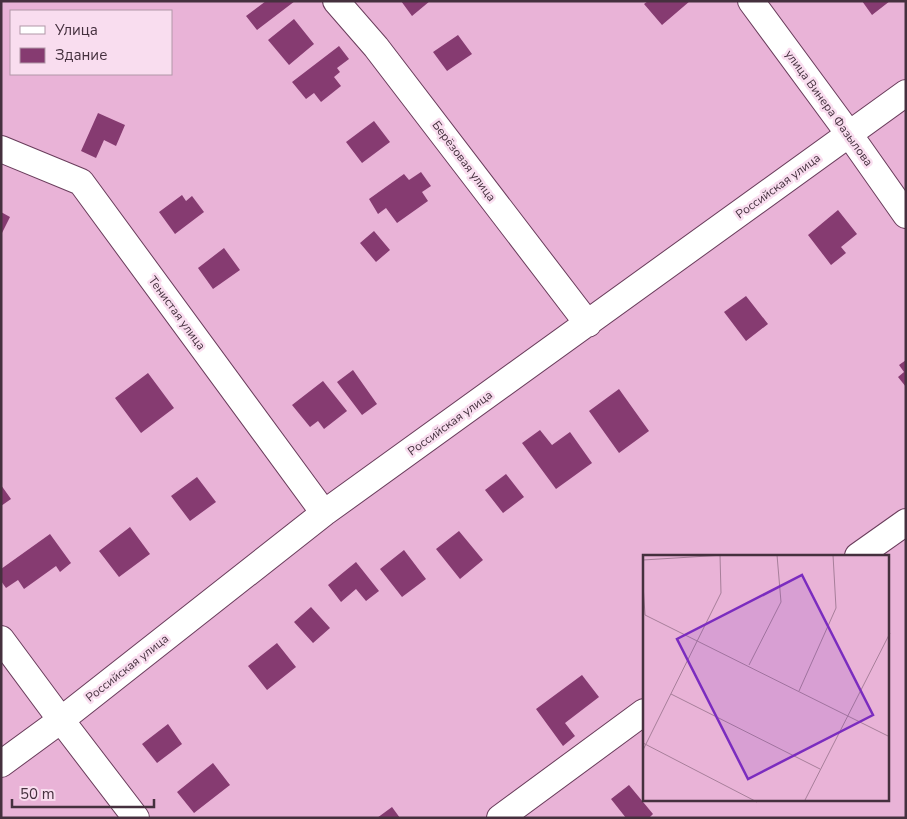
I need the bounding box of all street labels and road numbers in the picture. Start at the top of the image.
street label: улица Винера Фазылова [781,47,877,169]
street label: Берёзовая улица [428,118,500,204]
street label: Российская улица [732,150,824,222]
street label: Тенистая улица [145,273,209,353]
street label: Российская улица [404,387,496,459]
street label: Российская улица [82,631,172,705]

